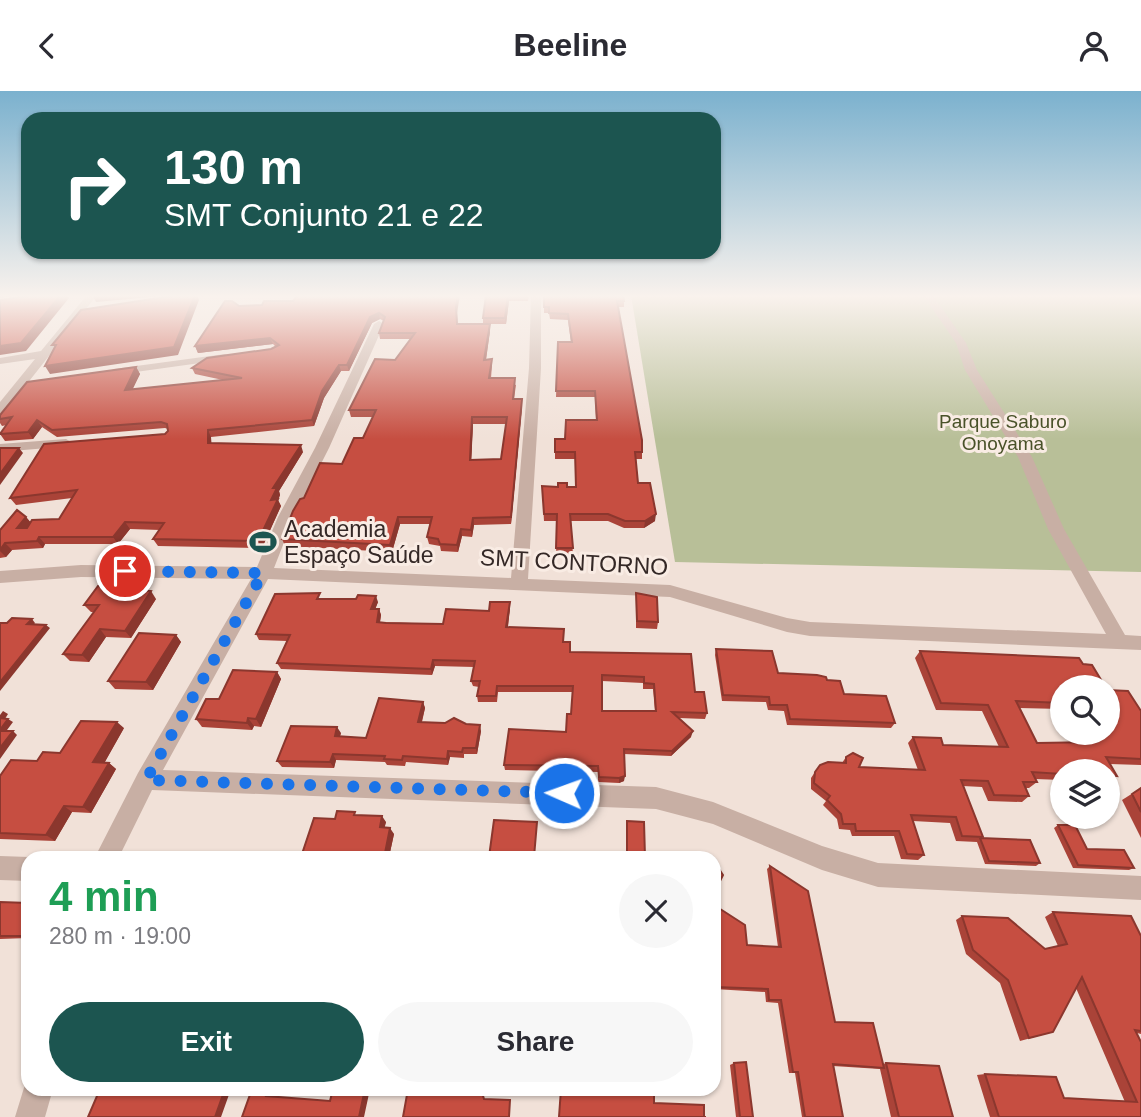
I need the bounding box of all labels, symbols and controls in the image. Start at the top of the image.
icon: back [28,27,66,65]
text: Beeline [514,27,627,63]
icon: person [1075,27,1113,65]
icon: right [49,140,140,231]
text: 130 m [164,140,303,194]
text: SMT Conjunto 21 e 22 [164,197,484,233]
park label: Parque Saburo Onoyama [939,411,1067,454]
place label: Academia Espaço Saúde [284,516,434,568]
sports icon: Academia Espaço Saúde [248,527,278,557]
pin [95,541,155,601]
street label: SMT CONTORNO [479,544,669,580]
icon: arrive [106,552,144,590]
map controls [1050,675,1120,829]
button: search [1050,675,1120,745]
position arrow [527,756,601,830]
button: layers [1050,759,1120,829]
text: 4 min [49,873,159,920]
button: close [619,874,693,948]
text: 280 m · 19:00 [49,923,191,949]
button: Exit [49,1002,364,1082]
button: Share [378,1002,693,1082]

